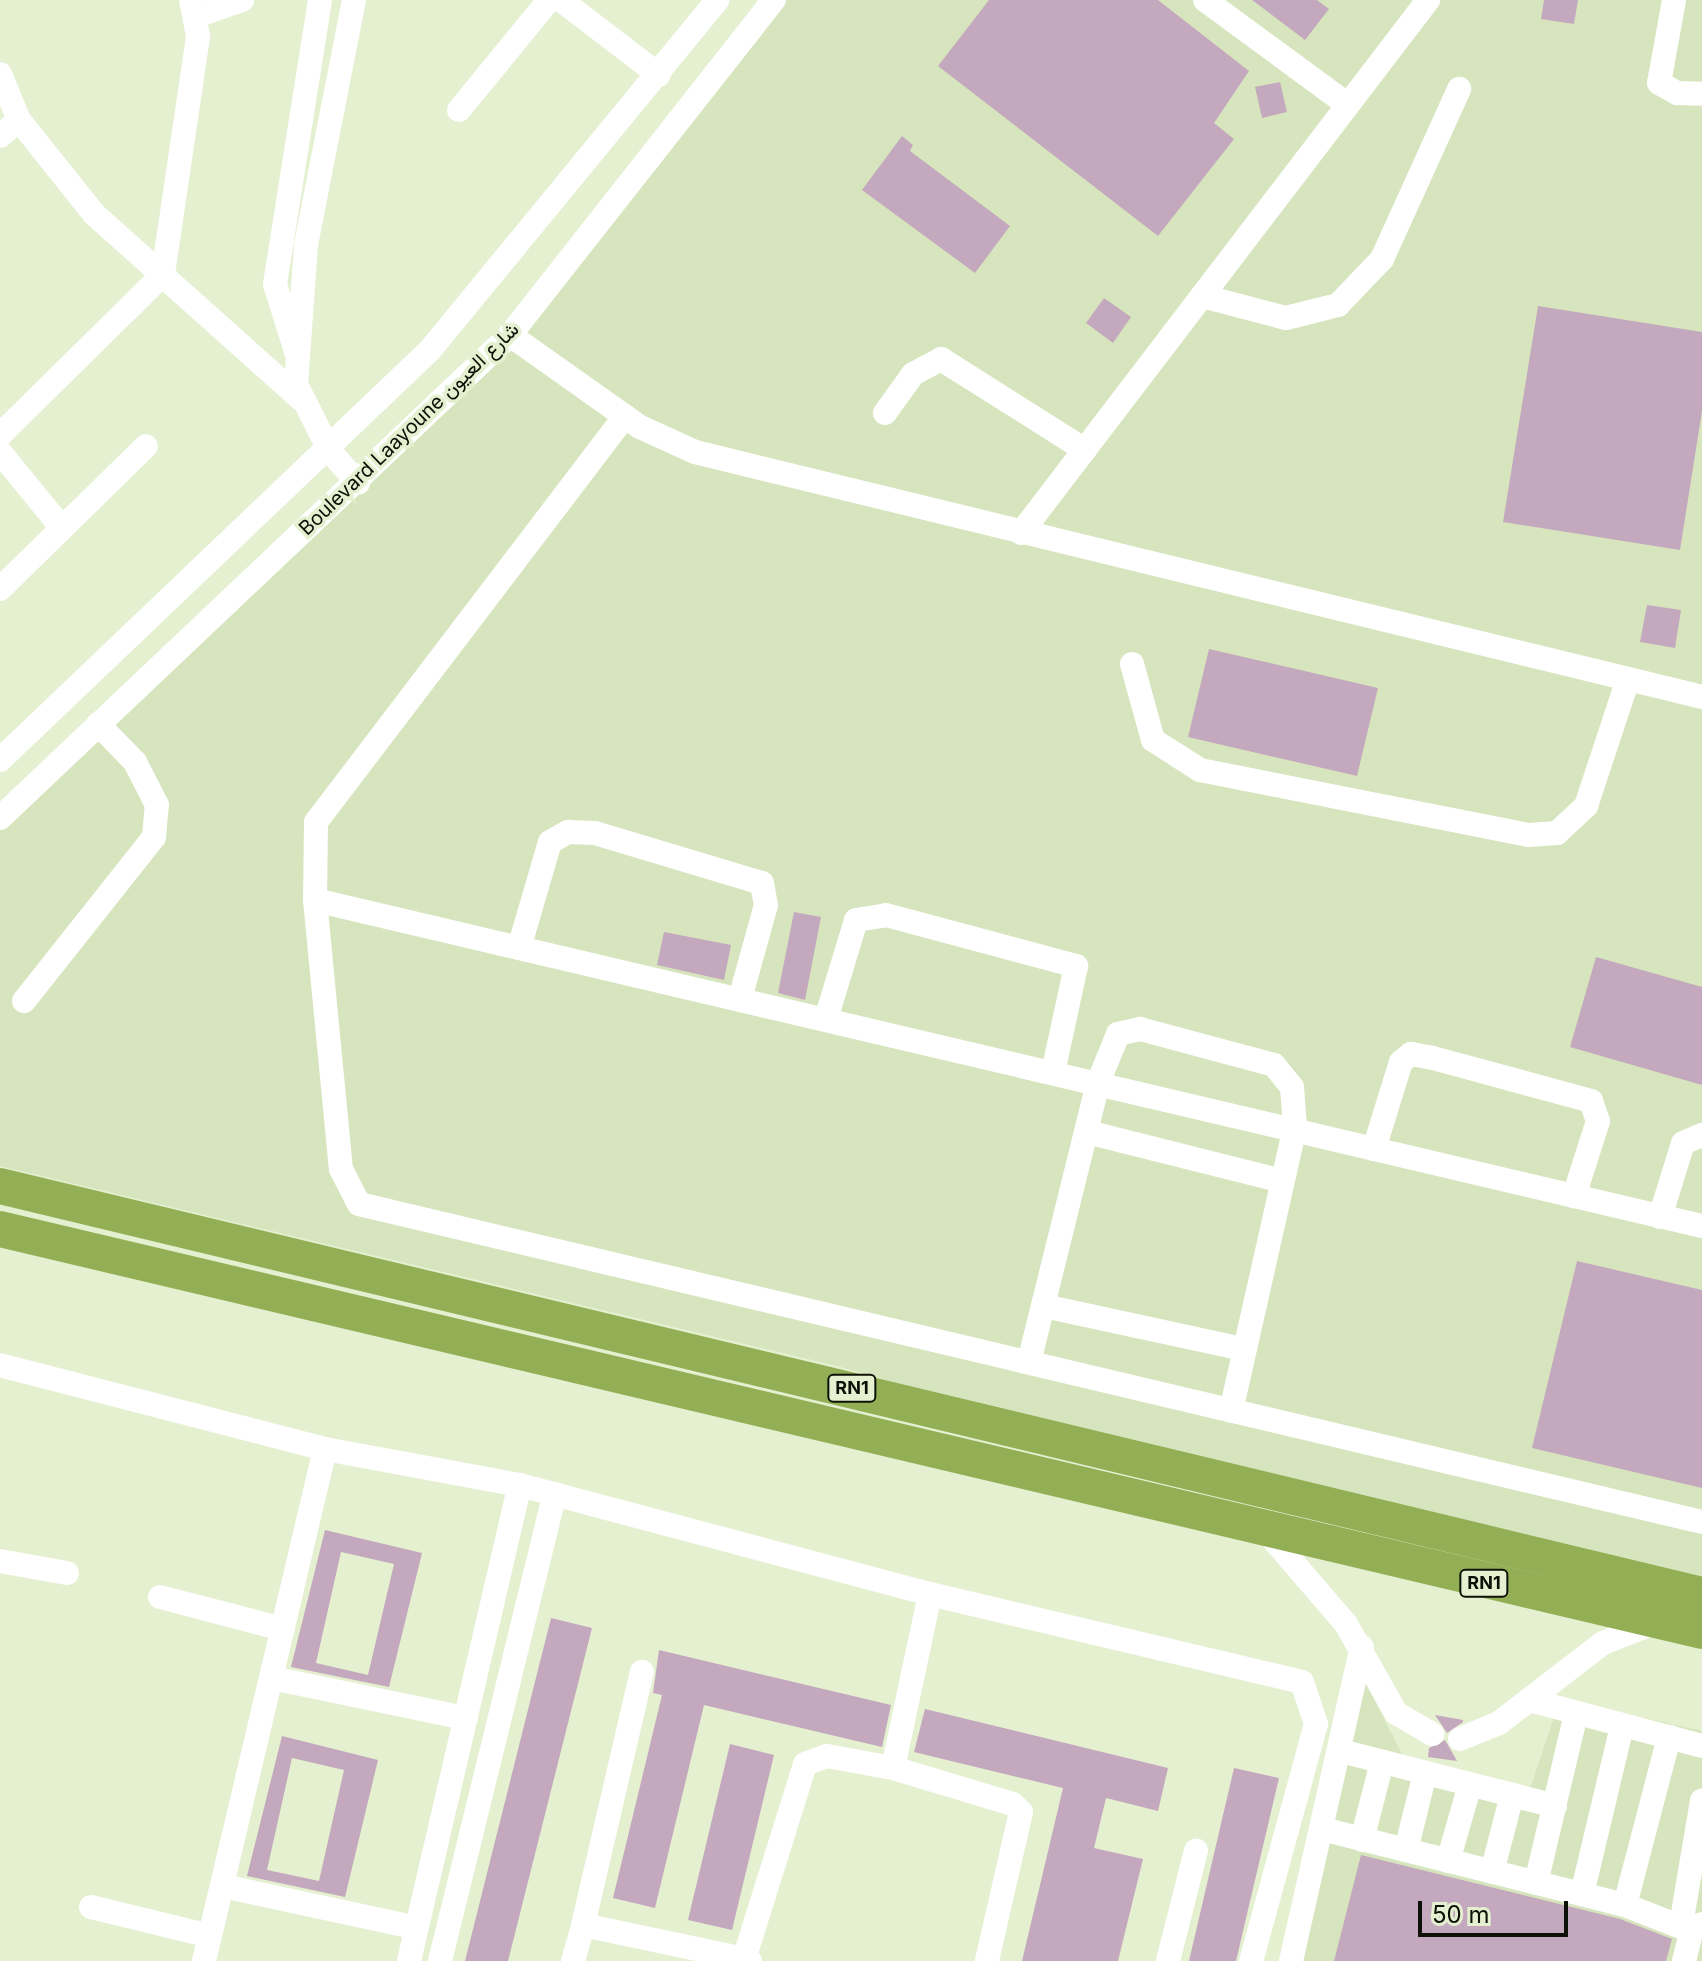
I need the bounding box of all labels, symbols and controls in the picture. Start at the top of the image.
street label: Boulevard Laayoune شارع العيون [294,317,524,541]
road number: RN1 [826,1374,878,1402]
road number: RN1 [1458,1569,1510,1597]
scale bar [1422,1885,1572,1935]
text: 50 m [1432,1900,1490,1929]

